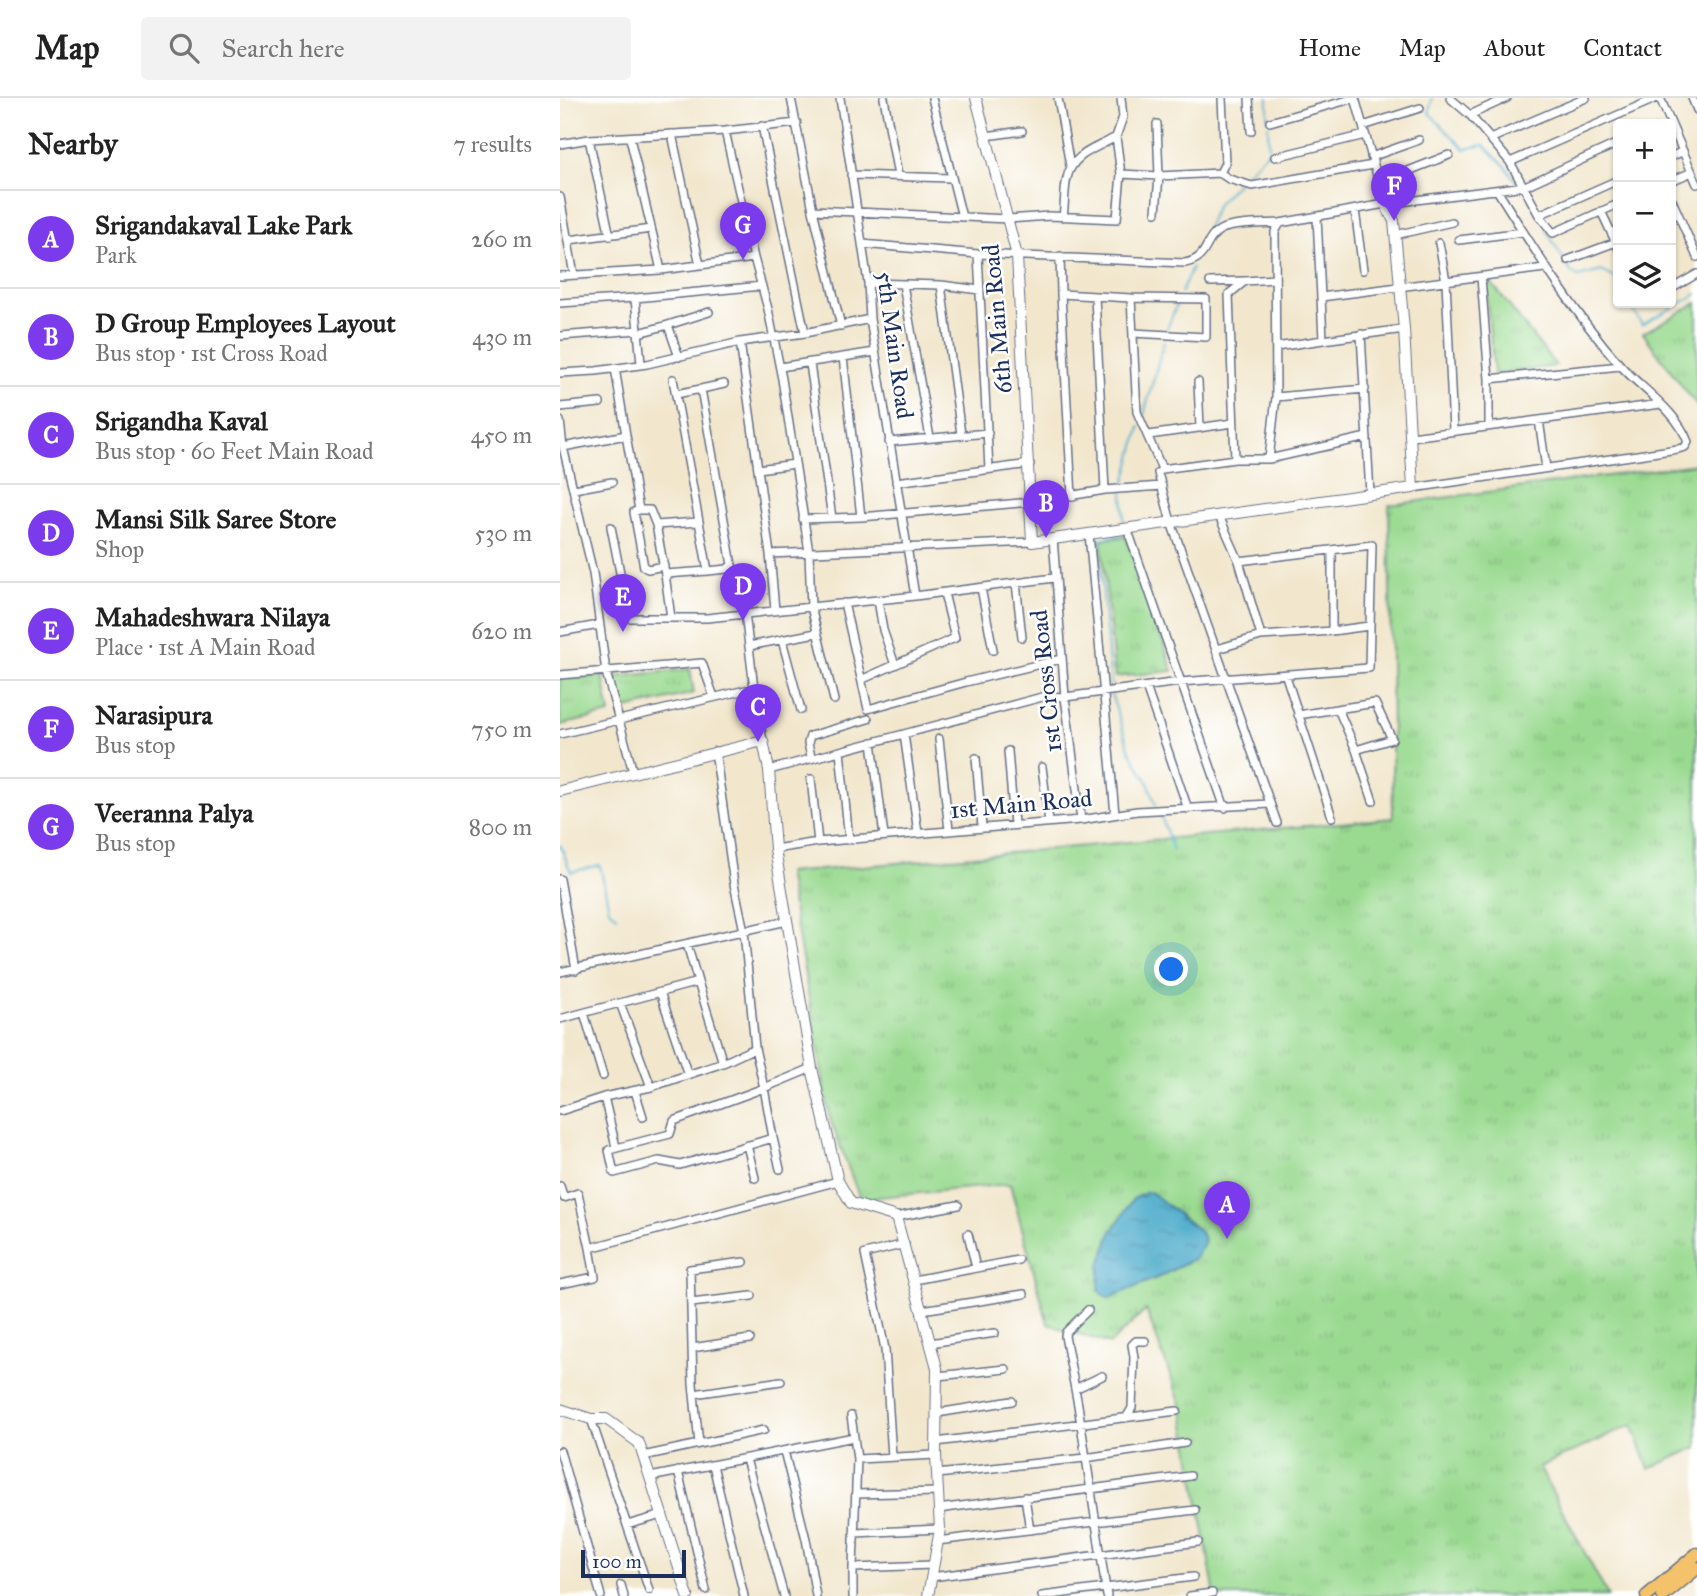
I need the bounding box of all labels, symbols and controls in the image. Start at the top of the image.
search box [141,17,631,80]
text: Map [35,28,99,68]
icon: search [165,29,203,67]
text: Search here [221,32,345,64]
text: Home [1298,33,1361,63]
text: Map [1399,33,1446,63]
text: About [1484,33,1545,63]
text: Contact [1583,33,1662,63]
map controls [1613,119,1676,308]
button: + [1613,119,1676,182]
text: Nearby [28,126,118,162]
text: 7 results [453,130,532,158]
pin: F [1371,163,1417,221]
button: − [1613,182,1676,245]
pin: G [720,202,766,260]
text: Srigandakaval Lake Park [95,209,352,241]
text: A [43,225,59,253]
text: 260 m [471,225,532,253]
text: Park [95,241,137,269]
street label: 6th Main Road [976,243,1018,395]
button: layers [1613,245,1676,308]
street label: 5th Main Road [870,269,920,421]
text: D Group Employees Layout [95,307,396,339]
text: B [43,323,59,351]
text: 430 m [472,323,532,351]
text: Bus stop · 1st Cross Road [95,339,328,367]
text: Srigandha Kaval [95,405,268,437]
text: C [43,421,59,449]
text: 450 m [471,421,532,449]
text: Bus stop · 60 Feet Main Road [95,437,374,465]
pin: B [1023,480,1069,538]
text: Mansi Silk Saree Store [95,503,336,535]
text: D [42,519,60,547]
text: 530 m [474,519,532,547]
text: Shop [95,535,144,563]
pin: D [720,563,766,621]
pin: E [600,574,646,632]
text: Mahadeshwara Nilaya [95,601,330,633]
street label: 1st Cross Road [1024,608,1068,754]
text: E [43,617,59,645]
text: 620 m [471,617,532,645]
text: Place · 1st A Main Road [95,633,315,661]
pin: C [735,684,781,742]
text: Narasipura [95,699,212,731]
text: F [43,715,59,743]
text: 750 m [471,715,532,743]
text: Bus stop [95,731,176,759]
street label: 1st Main Road [949,783,1093,825]
text: Veeranna Palya [95,797,253,829]
text: G [43,813,59,841]
text: 800 m [469,813,532,841]
text: Bus stop [95,829,176,857]
your location [1154,952,1188,986]
pin: A [1204,1181,1250,1239]
scale bar [581,1547,686,1579]
text: 100 m [592,1550,642,1573]

